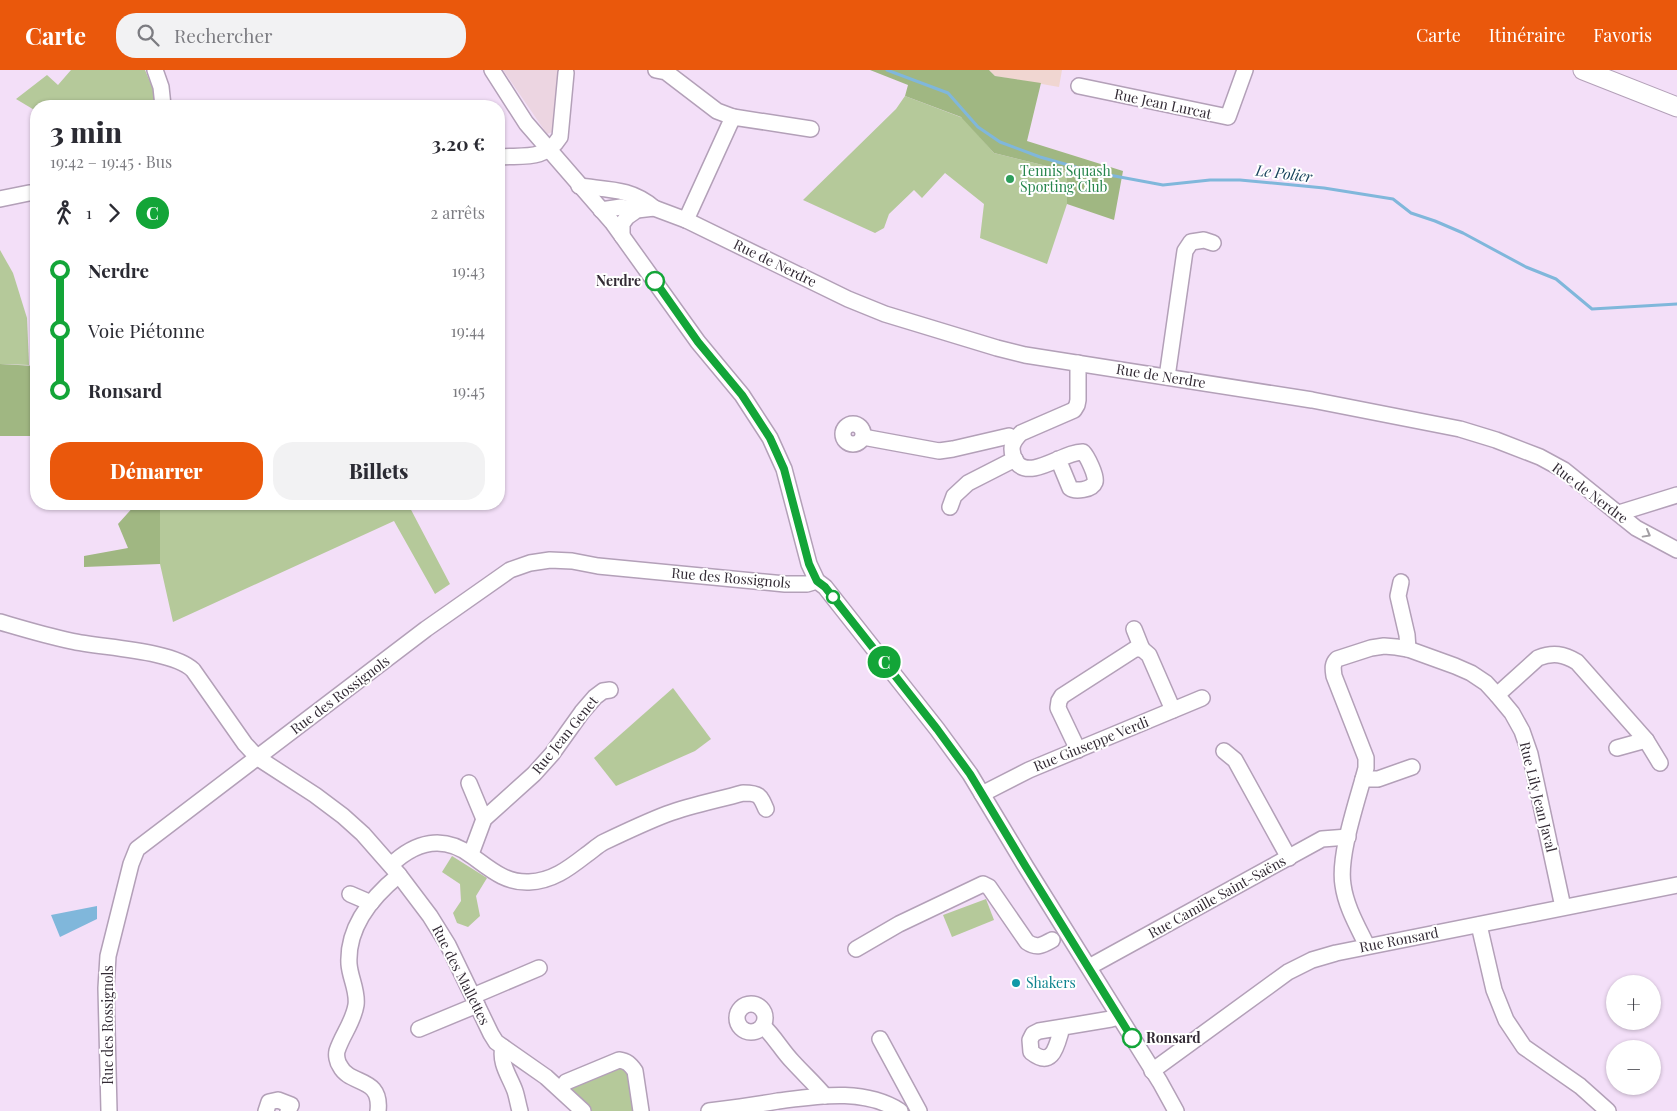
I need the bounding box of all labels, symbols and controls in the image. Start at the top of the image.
search box [116,13,466,58]
text: Carte [25,19,86,51]
icon: search [134,21,162,49]
text: Rechercher [174,22,273,48]
text: Carte [1416,23,1461,47]
text: Itinéraire [1489,23,1565,47]
text: Favoris [1593,23,1652,47]
street label: Rue Jean Lurcat [1113,84,1215,123]
text: 3 min [50,113,122,150]
text: 3.20 € [432,130,485,156]
text: 19:42 – 19:45 · Bus [50,151,172,172]
water label: Le Polier [1254,160,1314,186]
place label: Tennis Squash Sporting Club [1020,161,1112,196]
marker: Tennis Squash Sporting Club [1004,173,1016,185]
icon: walk [50,199,78,227]
icon: forward [100,199,128,227]
text: C [146,201,159,225]
text: 1 [86,202,92,223]
text: 2 arrêts [431,202,485,223]
street label: Rue de Nerdre [730,234,820,291]
text: Nerdre [88,257,149,283]
text: 19:43 [452,260,485,281]
place label: Nerdre [596,271,641,290]
marker: Nerdre [645,271,665,291]
text: Voie Piétonne [88,317,205,343]
text: 19:44 [451,320,485,341]
street label: Rue de Nerdre [1115,359,1207,392]
text: Ronsard [88,377,162,403]
text: 19:45 [452,380,485,401]
button: Démarrer [50,442,263,500]
button: Billets [273,442,485,500]
street label: Rue de Nerdre [1549,458,1632,527]
one-way arrow [1641,527,1650,537]
street label: Rue des Rossignols [671,563,791,592]
unlabelled marker [826,590,840,604]
line badge: C [868,646,900,678]
text: C [878,650,890,674]
street label: Rue des Rossignols [286,651,393,738]
street label: Rue Jean Genet [527,691,603,778]
street label: Rue Giuseppe Verdi [1030,712,1151,775]
street label: Rue Lily Jean Javal [1516,740,1561,854]
street label: Rue Camille Saint-Saëns [1145,851,1289,942]
street label: Rue des Mallettes [428,922,495,1028]
street label: Rue Ronsard [1358,923,1440,956]
street label: Rue des Rossignols [98,965,117,1085]
place label: Shakers [1026,973,1076,992]
map controls [1606,975,1661,1095]
button: + [1606,975,1661,1030]
marker: Shakers [1010,977,1022,989]
marker: Ronsard [1122,1028,1142,1048]
place label: Ronsard [1146,1028,1201,1047]
button: − [1606,1040,1661,1095]

